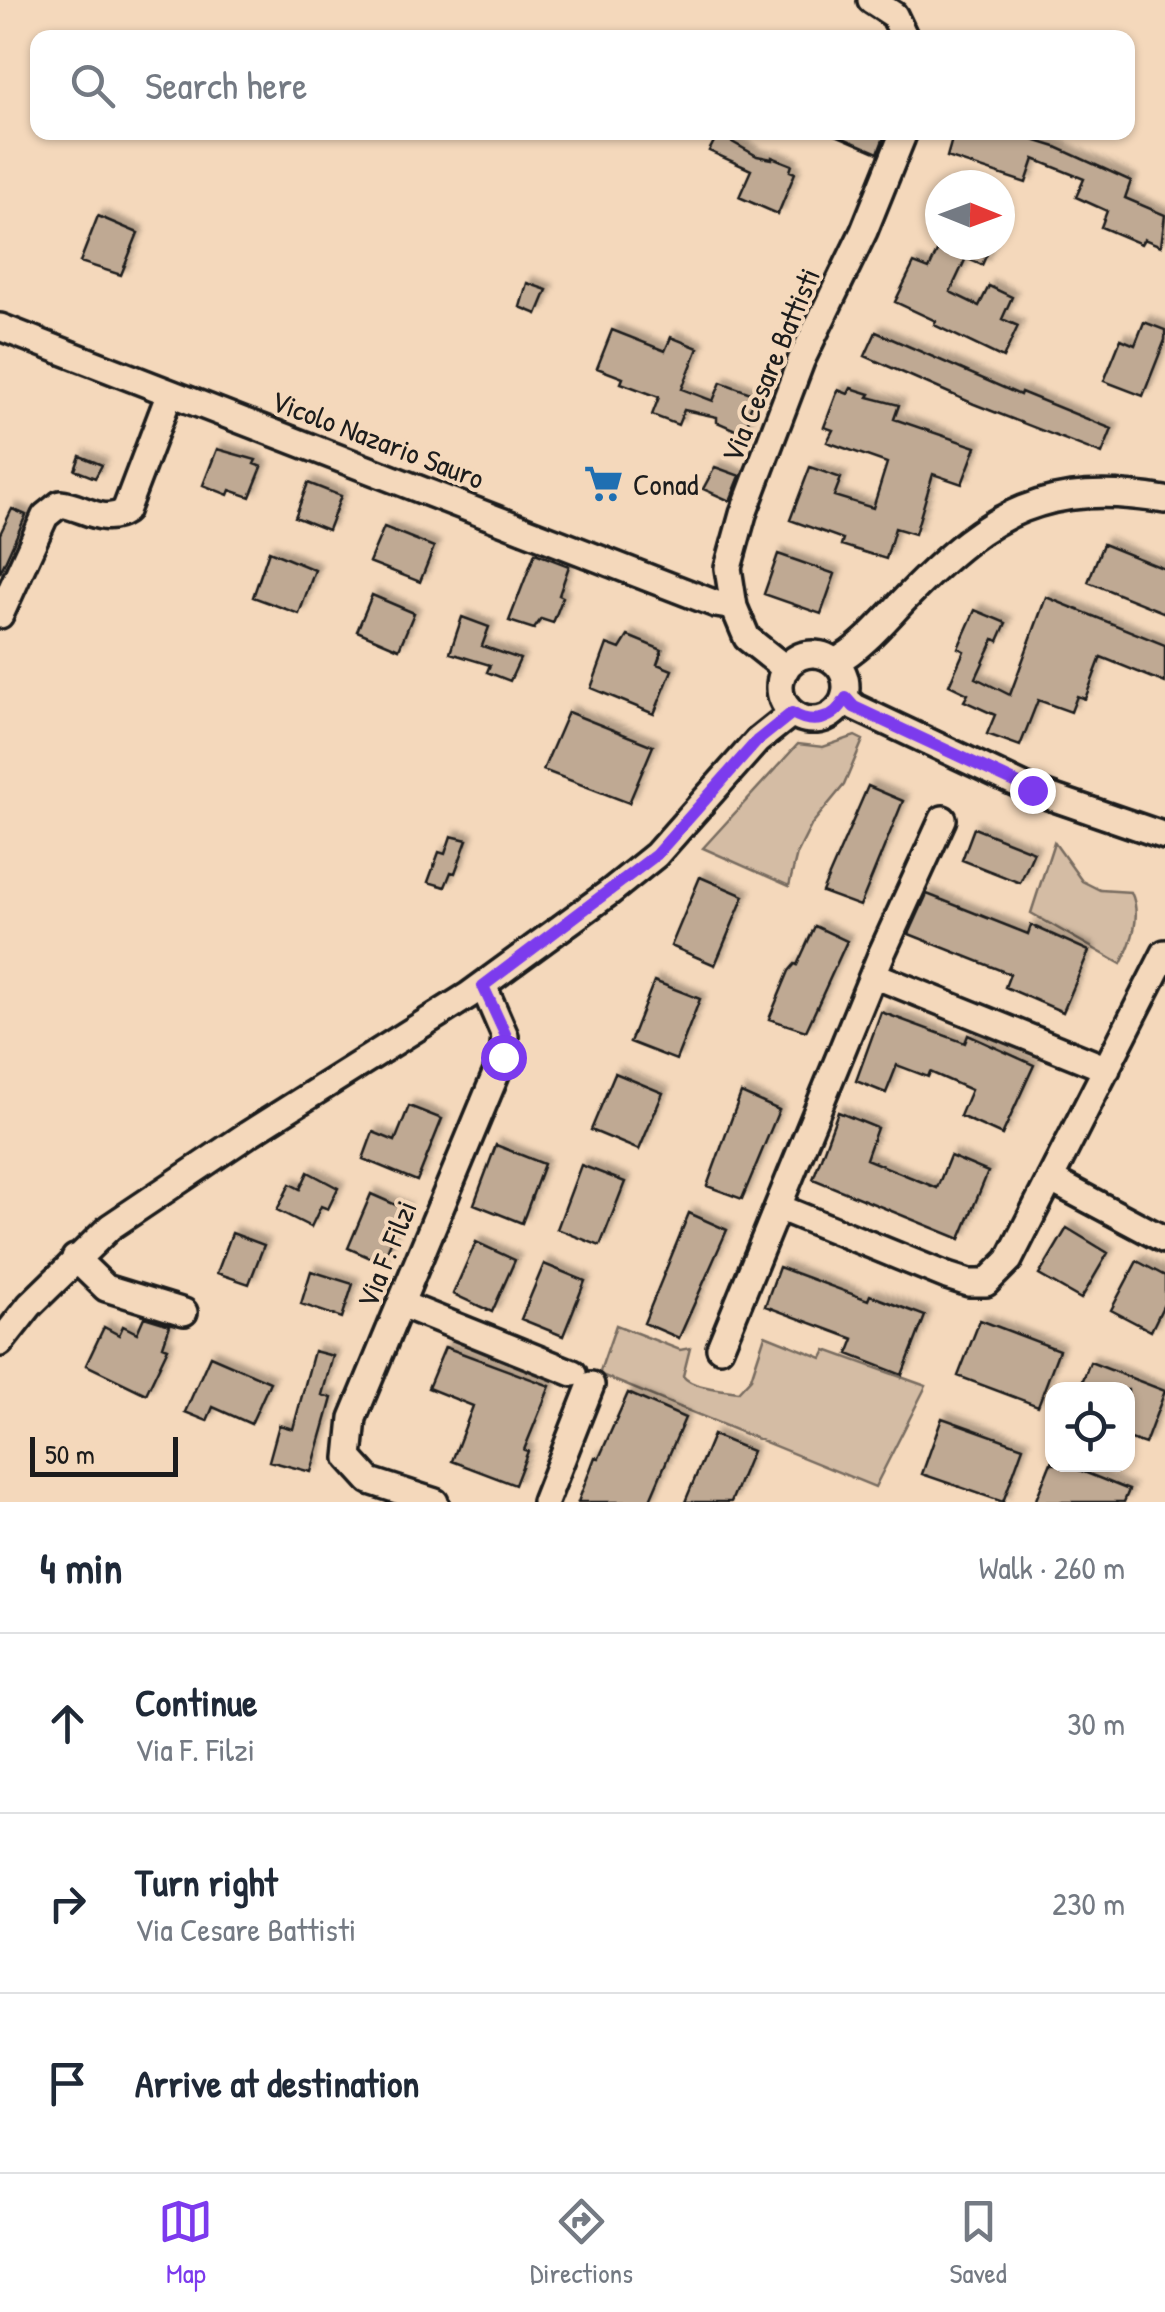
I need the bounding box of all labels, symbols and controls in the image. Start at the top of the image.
search box [30,30,1135,140]
icon: search [65,58,120,113]
text: Search here [145,59,307,111]
north arrow [925,170,1015,260]
street label: Via Cesare Battisti [711,262,829,468]
street label: Vicolo Nazario Sauro [266,380,490,498]
supermarket icon: Conad [582,463,624,505]
place label: Conad [633,464,699,504]
route end [1010,768,1056,814]
route start [481,1035,527,1081]
street label: Via F. Filzi [346,1194,426,1314]
map controls [1045,1382,1135,1472]
button: locate [1045,1382,1135,1472]
scale bar [30,1432,178,1476]
text: 50 m [45,1435,95,1473]
text: 4 min [40,1539,122,1596]
text: Walk · 260 m [979,1546,1125,1589]
text: Continue [135,1676,257,1728]
icon: ahead [40,1696,95,1751]
text: 30 m [1067,1702,1125,1745]
text: Via F. Filzi [135,1728,255,1771]
text: Turn right [135,1856,278,1908]
icon: right [40,1876,95,1931]
text: 230 m [1052,1882,1125,1925]
text: Via Cesare Battisti [135,1908,356,1951]
icon: arrive [40,2056,95,2111]
text: Arrive at destination [135,2057,419,2109]
tab: Map [158,2194,213,2292]
tab: Directions [530,2194,633,2292]
tab: Saved [950,2194,1007,2292]

